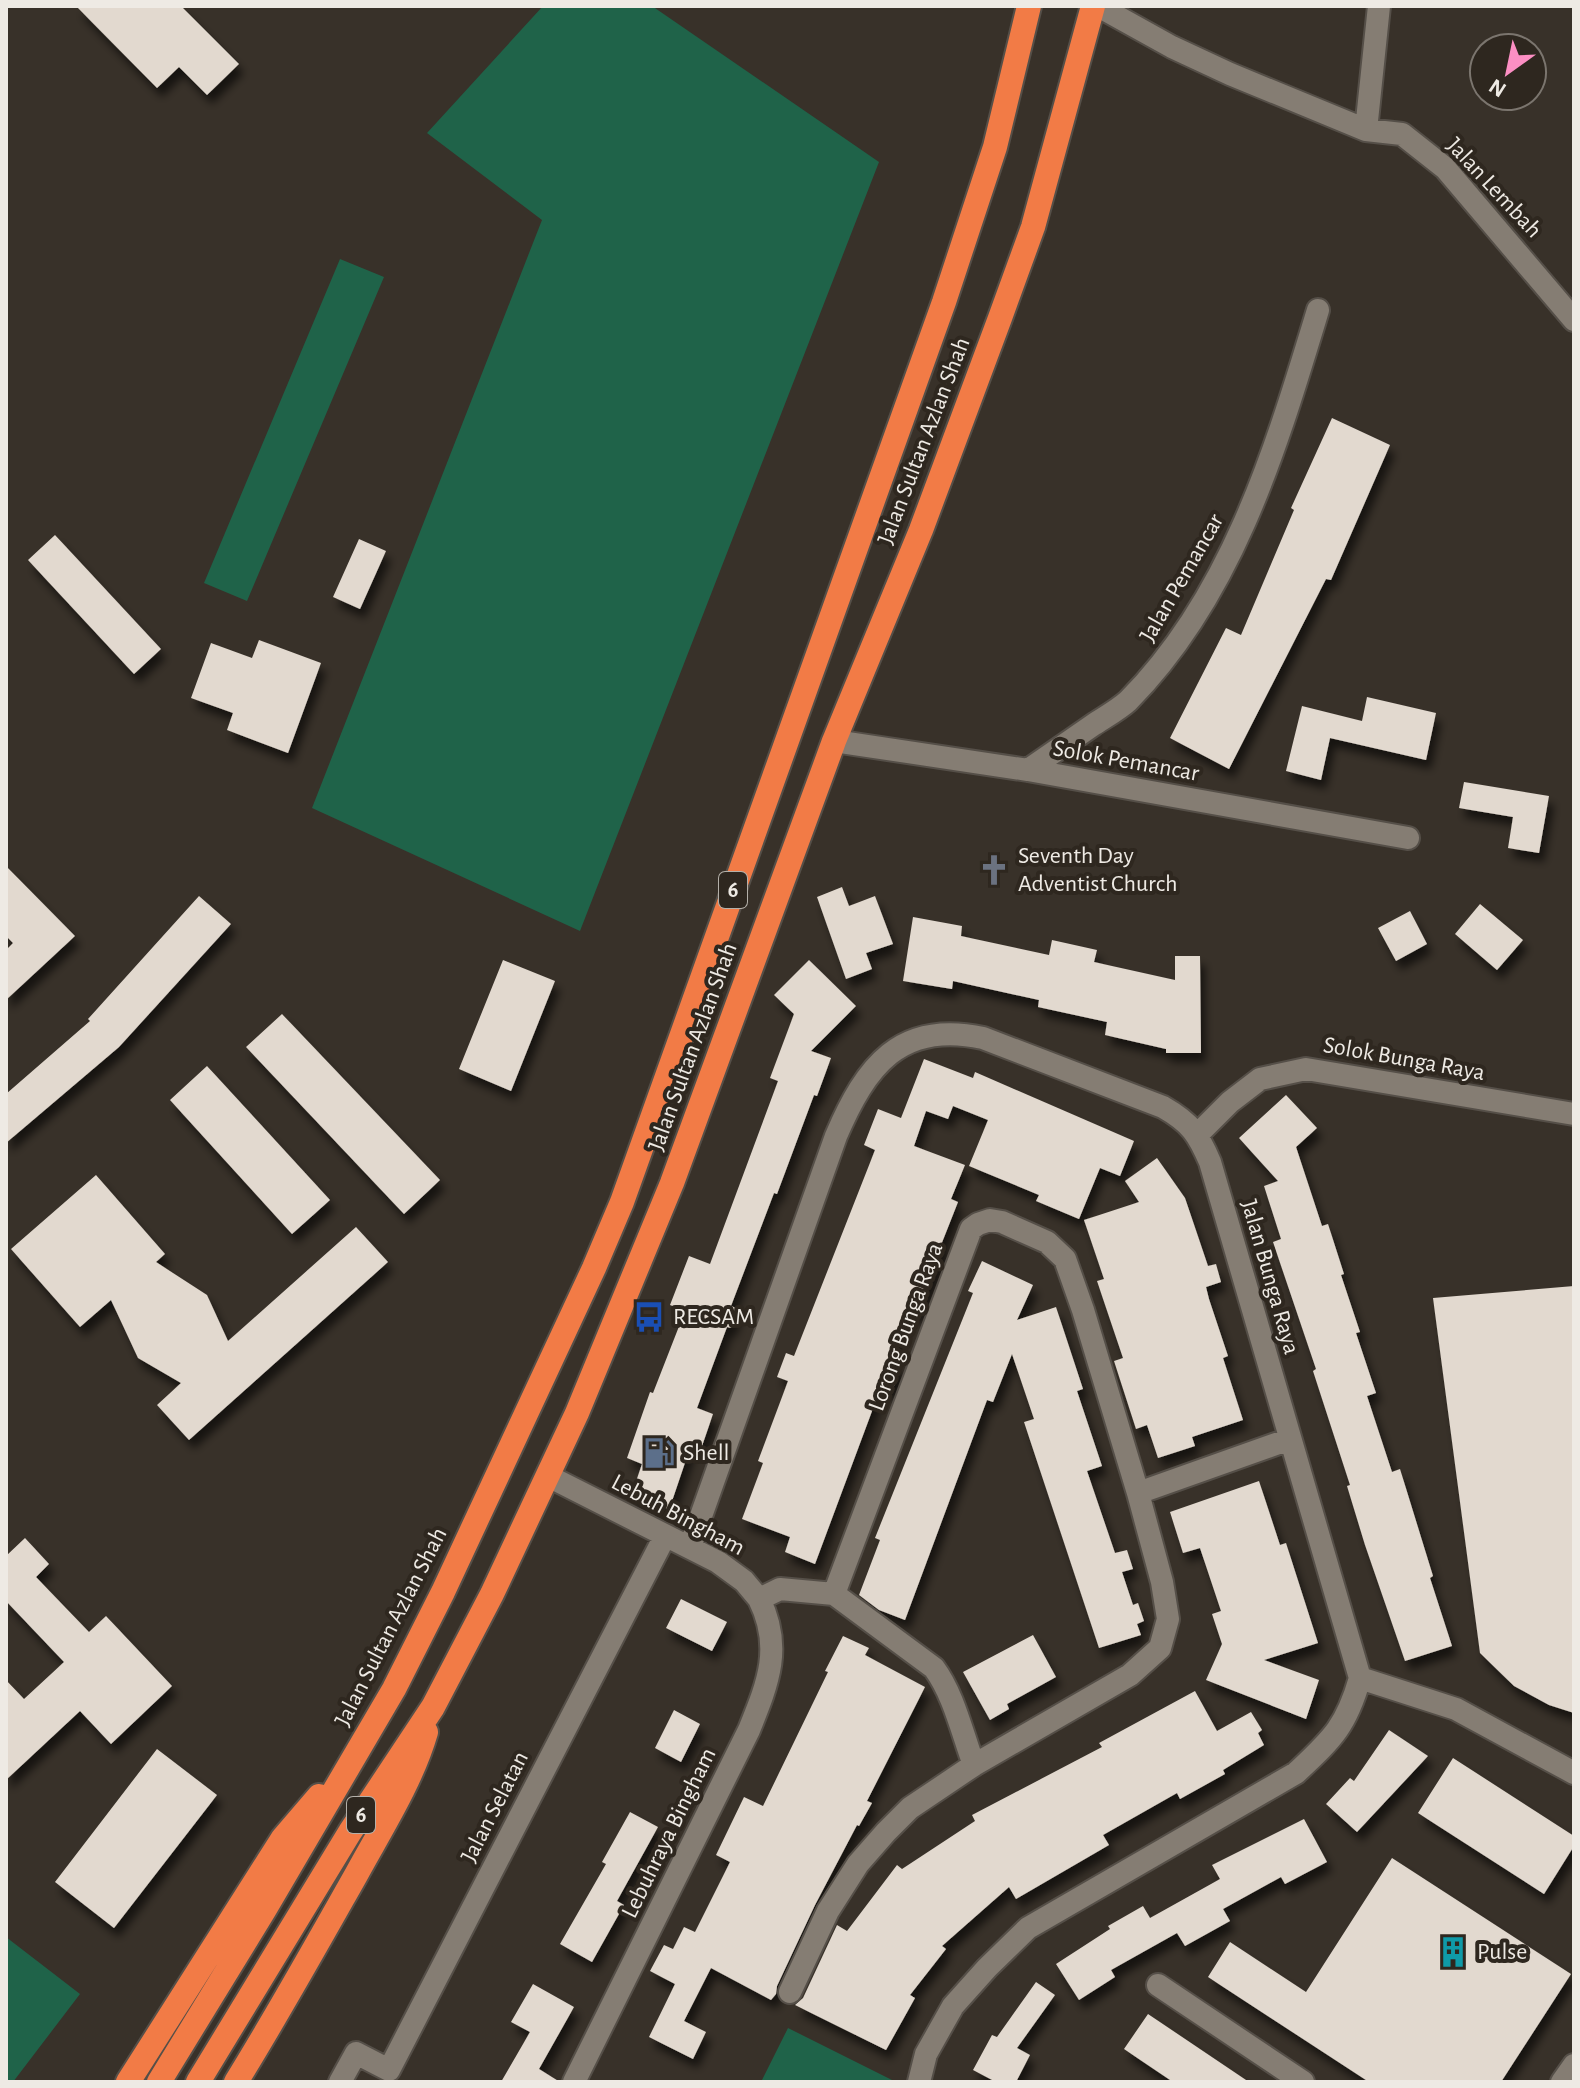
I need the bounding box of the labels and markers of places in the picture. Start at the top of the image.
place label: Seventh Day Adventist Church [1018,844,1177,896]
church icon: Seventh Day Adventist Church [977,853,1011,887]
bus stop icon: RECSAM [632,1300,666,1334]
place label: RECSAM [673,1305,754,1329]
fuel station icon: Shell [642,1436,676,1470]
place label: Shell [683,1441,730,1465]
building icon: Pulse [1436,1935,1470,1969]
place label: Pulse [1477,1940,1527,1964]

